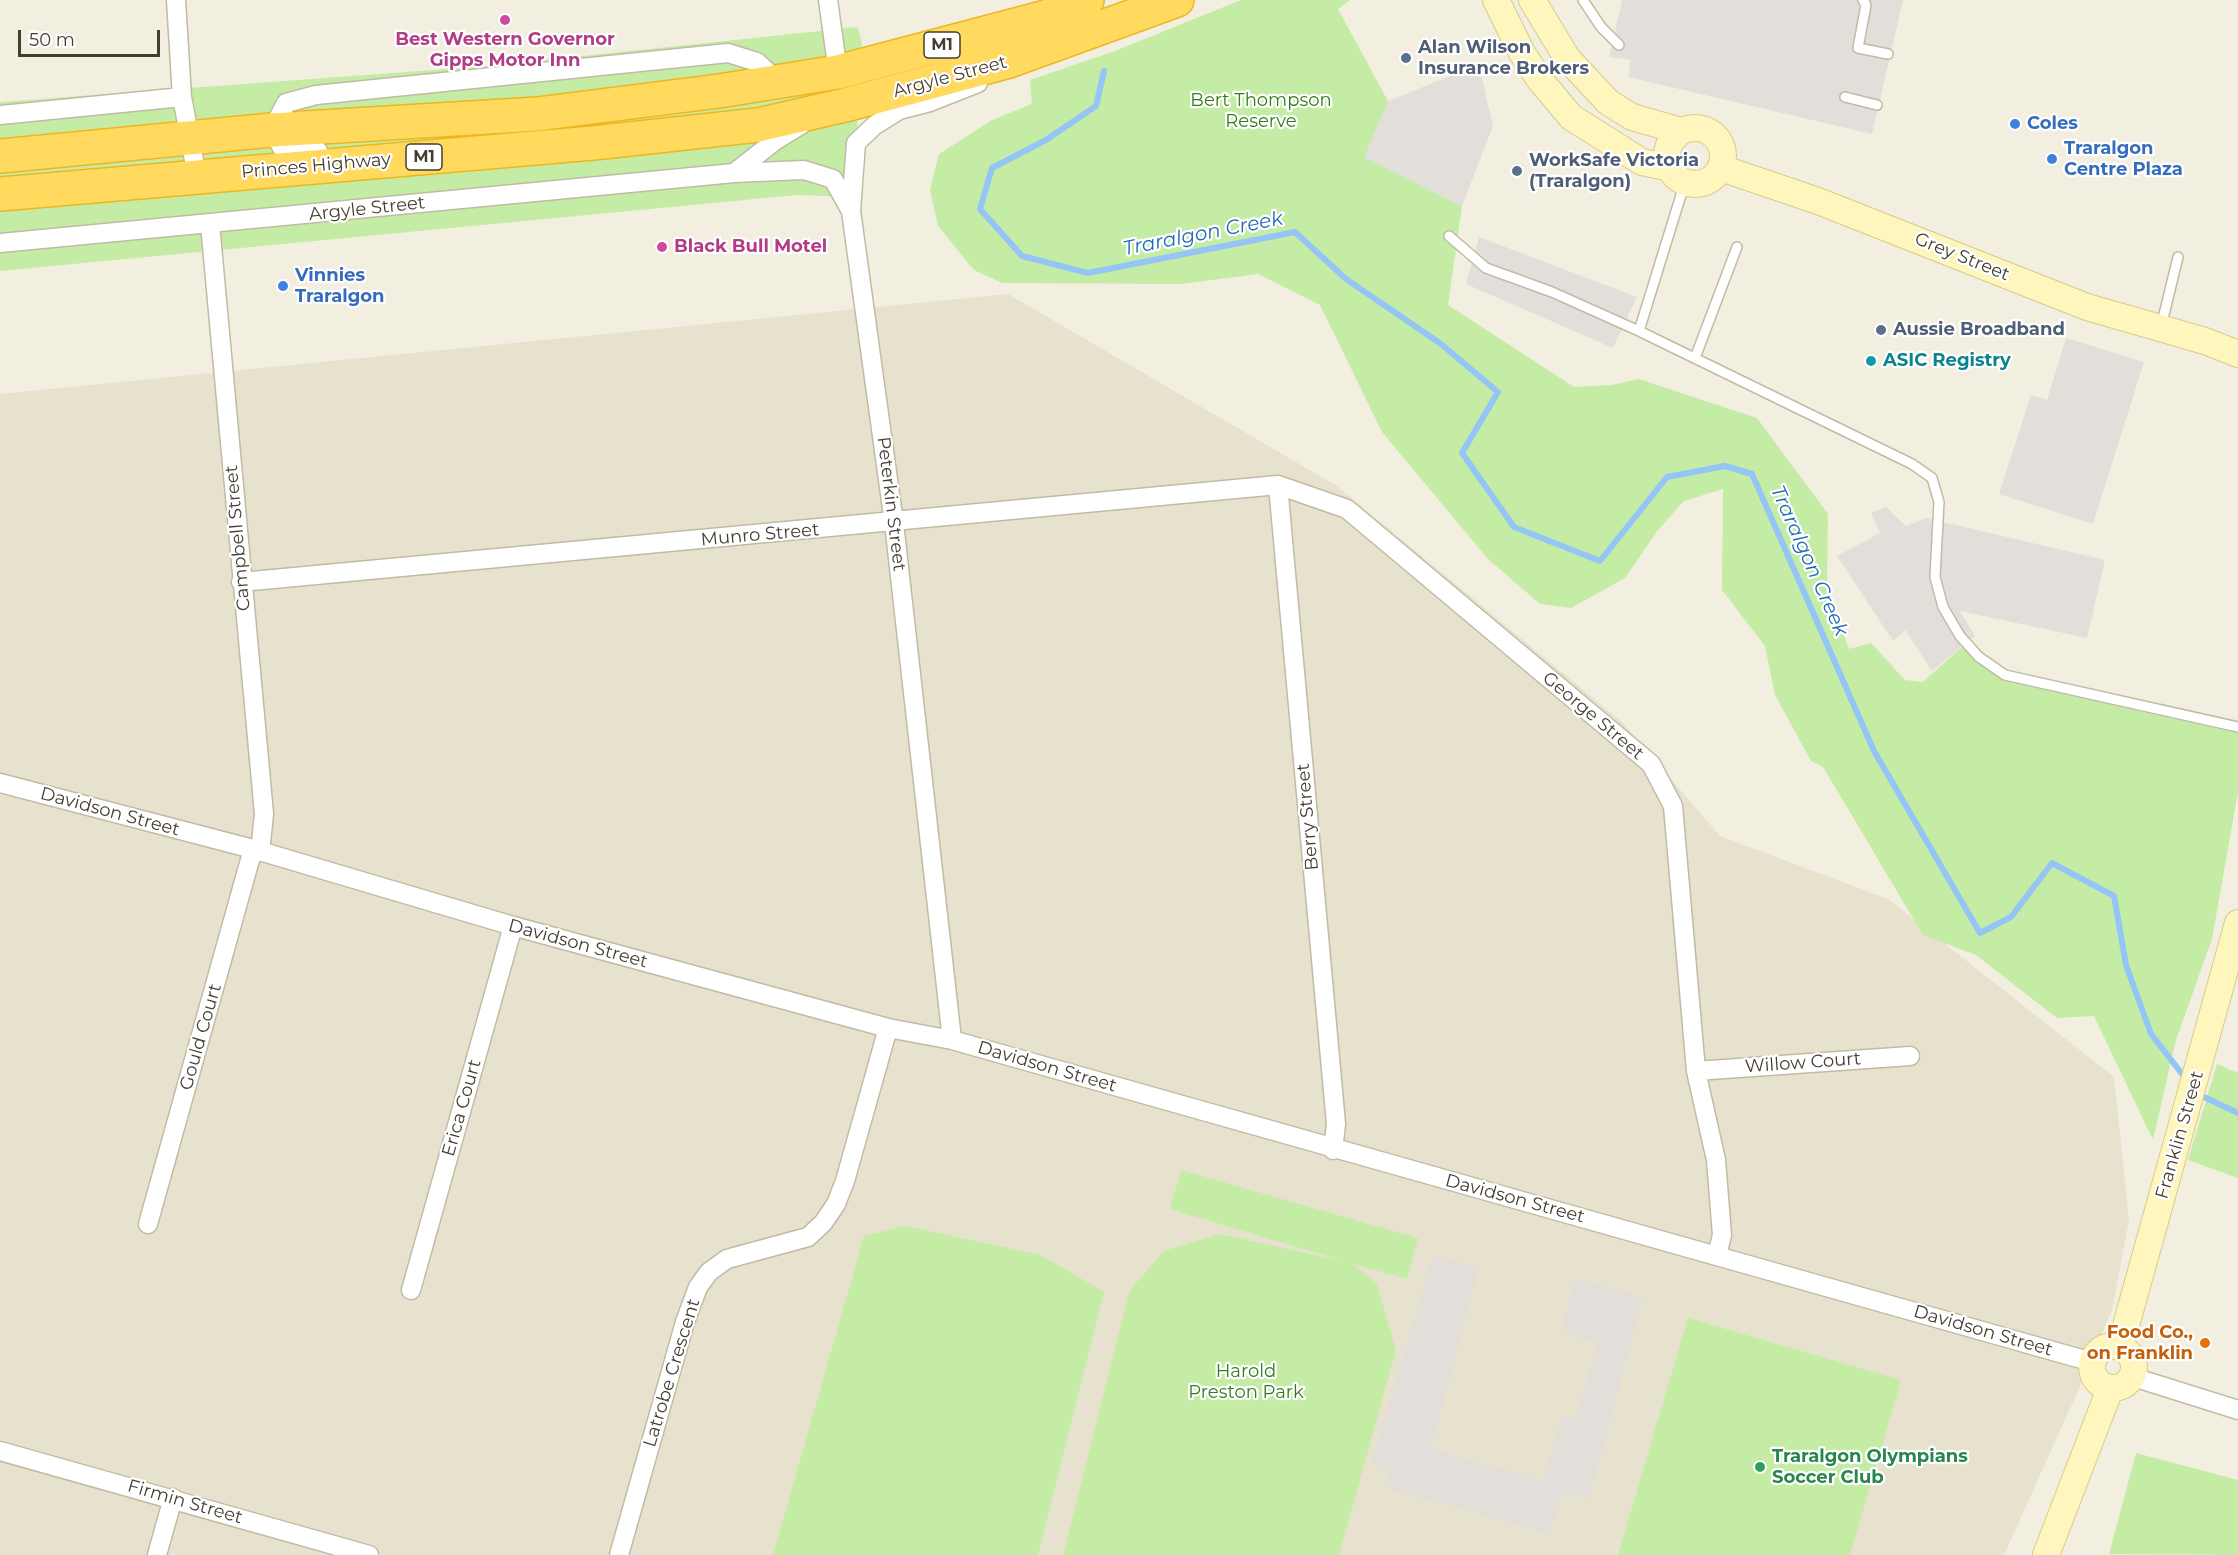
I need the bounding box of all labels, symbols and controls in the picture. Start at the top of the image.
marker: Best Western Governor Gipps Motor Inn [498,13,512,27]
scale bar [21,18,164,56]
text: 50 m [29,29,75,51]
place label: Best Western Governor Gipps Motor Inn [395,29,615,72]
road number: M1 [924,32,960,58]
place label: Alan Wilson Insurance Brokers [1418,37,1589,80]
street label: Argyle Street [891,51,1009,103]
marker: Alan Wilson Insurance Brokers [1399,51,1413,65]
park label: Bert Thompson Reserve [1190,90,1332,132]
place label: Coles [2027,113,2078,135]
marker: Coles [2008,117,2022,131]
place label: Traralgon Centre Plaza [2064,138,2183,180]
road number: M1 [406,144,442,170]
street label: Princes Highway [240,149,392,183]
place label: WorkSafe Victoria (Traralgon) [1529,150,1699,192]
marker: Traralgon Centre Plaza [2045,152,2059,166]
marker: WorkSafe Victoria (Traralgon) [1510,164,1524,178]
street label: Argyle Street [308,192,426,226]
water label: Traralgon Creek [1121,207,1285,261]
street label: Grey Street [1911,228,2013,286]
place label: Black Bull Motel [674,236,827,258]
marker: Black Bull Motel [655,240,669,254]
place label: Vinnies Traralgon [295,265,384,308]
marker: Vinnies Traralgon [276,279,290,293]
place label: Aussie Broadband [1893,319,2065,341]
marker: Aussie Broadband [1874,323,1888,337]
place label: ASIC Registry [1883,350,2011,372]
marker: ASIC Registry [1864,354,1878,368]
street label: Peterkin Street [872,435,910,573]
street label: Campbell Street [221,464,255,612]
water label: Traralgon Creek [1765,482,1853,640]
street label: Munro Street [700,519,820,551]
street label: George Street [1538,667,1648,765]
street label: Berry Street [1293,763,1323,871]
street label: Davidson Street [38,783,182,841]
street label: Davidson Street [506,915,650,973]
street label: Gould Court [176,981,226,1093]
street label: Davidson Street [975,1037,1119,1097]
street label: Willow Court [1744,1048,1862,1078]
street label: Erica Court [438,1057,486,1159]
street label: Franklin Street [2151,1068,2209,1202]
street label: Davidson Street [1443,1170,1587,1228]
street label: Latrobe Crescent [639,1296,705,1450]
street label: Davidson Street [1911,1301,2055,1361]
place label: Food Co., on Franklin [2087,1322,2193,1364]
marker: Food Co., on Franklin [2198,1336,2212,1350]
park label: Harold Preston Park [1188,1361,1304,1404]
place label: Traralgon Olympians Soccer Club [1772,1446,1968,1488]
marker: Traralgon Olympians Soccer Club [1753,1460,1767,1474]
street label: Firmin Street [125,1475,245,1529]

